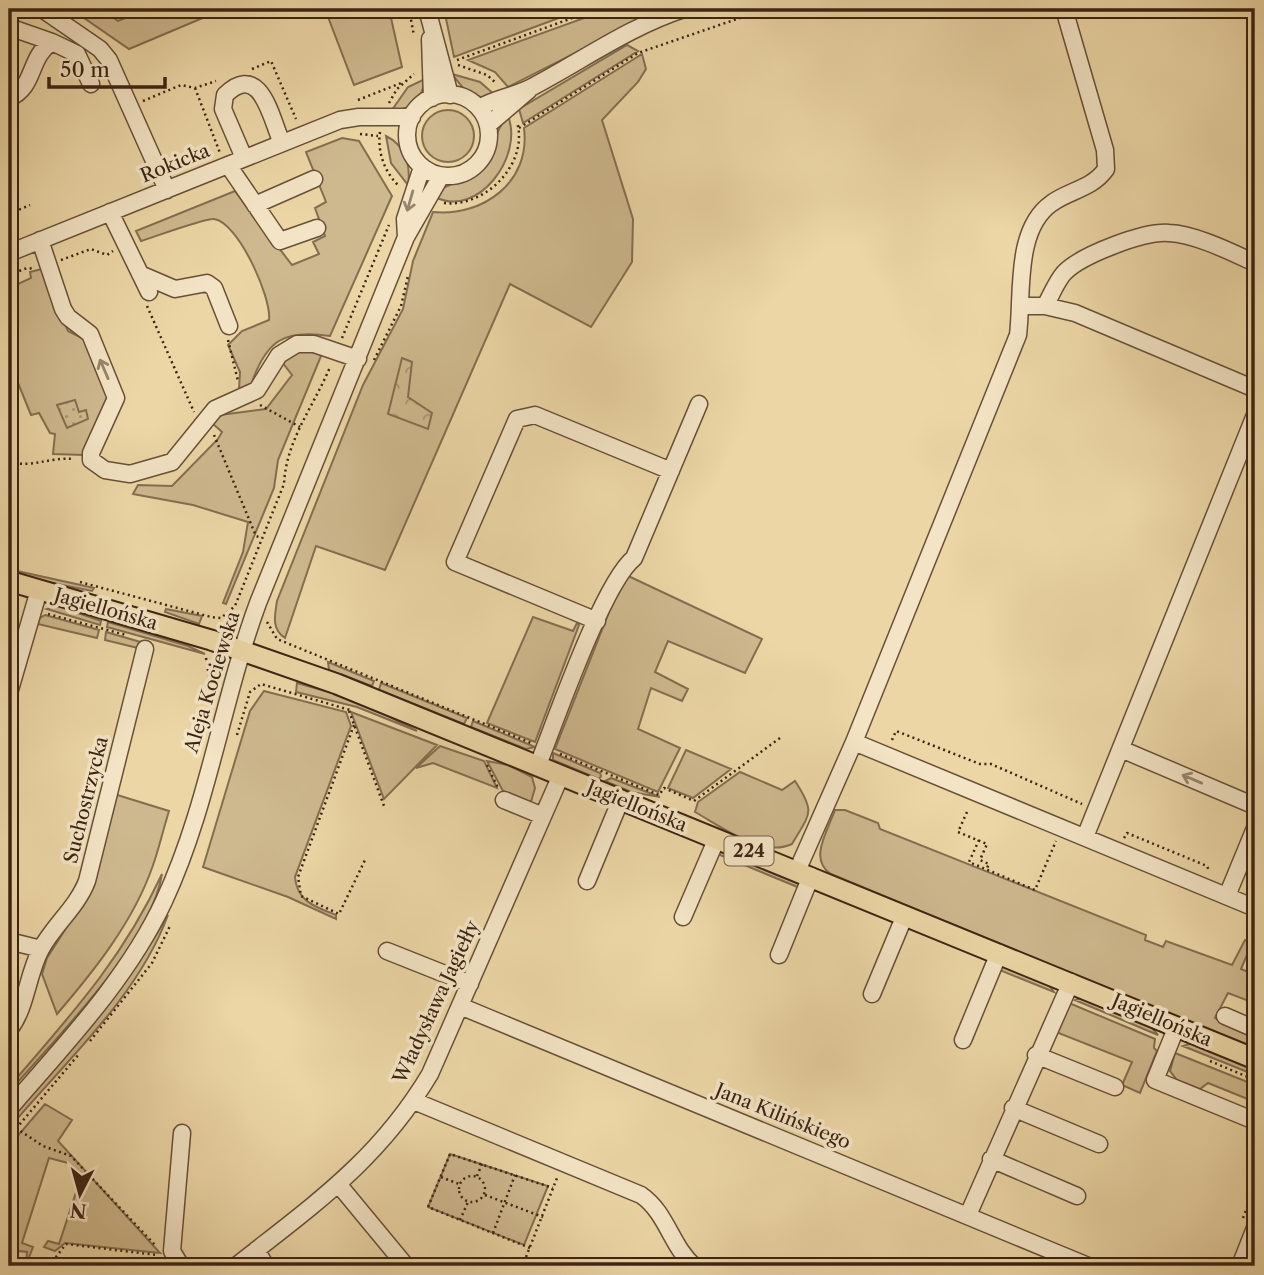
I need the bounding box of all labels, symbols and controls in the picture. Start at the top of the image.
scale bar [49,46,164,90]
text: 50 m [60,57,110,82]
street label: Rokicka [137,139,213,187]
one-way arrow [403,189,416,212]
one-way arrow [97,358,110,380]
street label: Jagiellońska [49,582,160,635]
street label: Aleja Kociewska [179,608,244,756]
street label: Suchostrzycka [59,734,113,866]
one-way arrow [1182,772,1204,785]
street label: Jagiellońska [581,774,691,837]
road number: 224 [724,836,774,866]
street label: Władysława Jagiełły [388,916,484,1088]
street label: Jagiellońska [1106,987,1215,1051]
street label: Jana Kilińskiego [709,1077,854,1154]
north arrow [46,1160,116,1230]
text: N [69,1198,88,1223]

